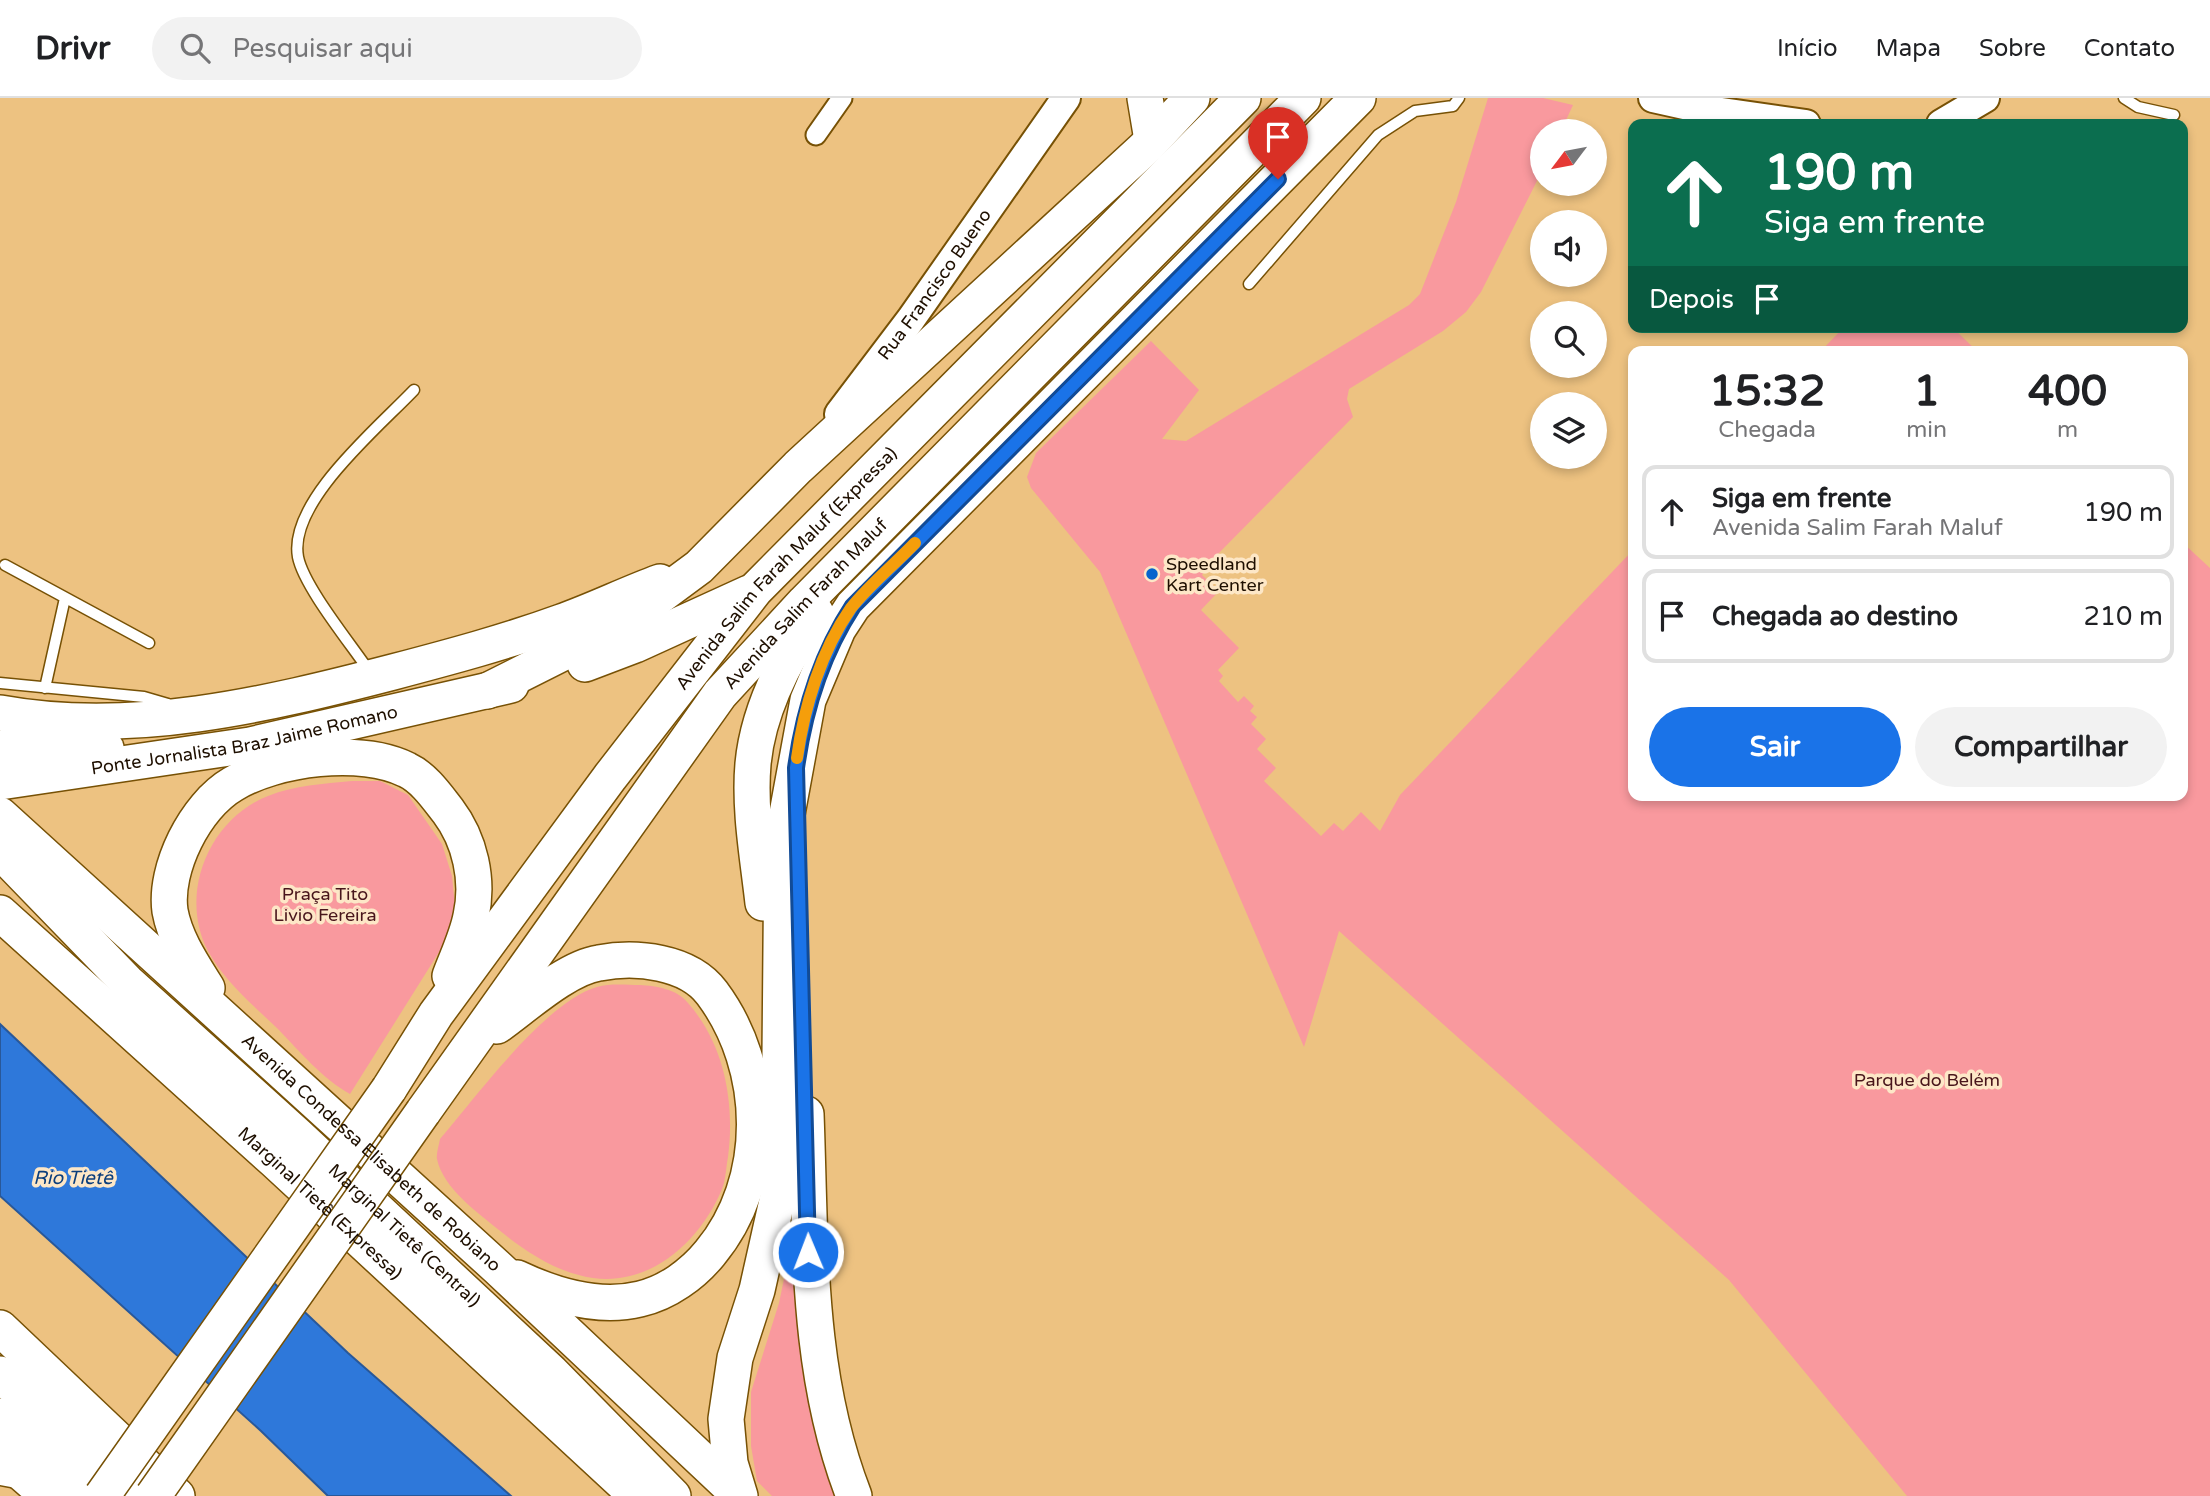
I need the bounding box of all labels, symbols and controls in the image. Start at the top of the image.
search box [152,17,642,80]
text: Drivr [35,29,110,68]
icon: search [176,29,214,67]
text: Pesquisar aqui [232,33,413,64]
text: Início [1777,34,1838,63]
text: Mapa [1876,34,1941,63]
text: Sobre [1979,34,2046,63]
text: Contato [2084,34,2175,63]
pin [1248,107,1308,179]
icon: arrive [1259,118,1297,156]
north arrow [1530,119,1606,196]
map controls [1530,119,1607,469]
text: 190 m [1764,144,1914,203]
icon: ahead [1649,147,1740,238]
text: Siga em frente [1764,204,1985,242]
street label: Rua Francisco Bueno [873,205,996,364]
button: sound [1530,210,1607,287]
icon: arrive [1748,280,1786,318]
text: Depois [1649,284,1734,315]
button: search [1530,301,1607,378]
text: 15:32 [1709,366,1825,417]
text: 1 [1913,366,1940,417]
text: 400 [2028,366,2107,417]
button: layers [1530,392,1607,469]
text: Chegada [1718,416,1816,444]
text: min [1906,416,1947,444]
text: m [2057,416,2078,444]
street label: Avenida Salim Farah Maluf (Expressa) [672,443,902,695]
text: Siga em frente [1712,483,1892,514]
icon: ahead [1653,493,1691,531]
text: 190 m [2083,497,2163,528]
text: Avenida Salim Farah Maluf [1712,514,2003,542]
street label: Avenida Salim Farah Maluf [719,515,893,693]
place label: Speedland Kart Center [1166,553,1264,596]
marker: Speedland Kart Center [1144,566,1160,582]
icon: arrive [1653,597,1691,635]
text: Chegada ao destino [1712,601,1958,632]
text: 210 m [2083,601,2163,632]
street label: Ponte Jornalista Braz Jaime Romano [90,700,400,779]
button: Sair [1649,707,1901,787]
button: Compartilhar [1915,707,2167,787]
park label: Praça Tito Livio Fereira [273,883,377,926]
street label: Avenida Condessa Elisabeth de Robiano [237,1029,506,1276]
park label: Parque do Belém [1854,1069,2000,1091]
street label: Marginal Tietê (Expressa) [233,1122,407,1284]
street label: Marginal Tietê (Central) [324,1159,485,1311]
water label: Rio Tietê [33,1167,114,1189]
position arrow [771,1215,845,1289]

